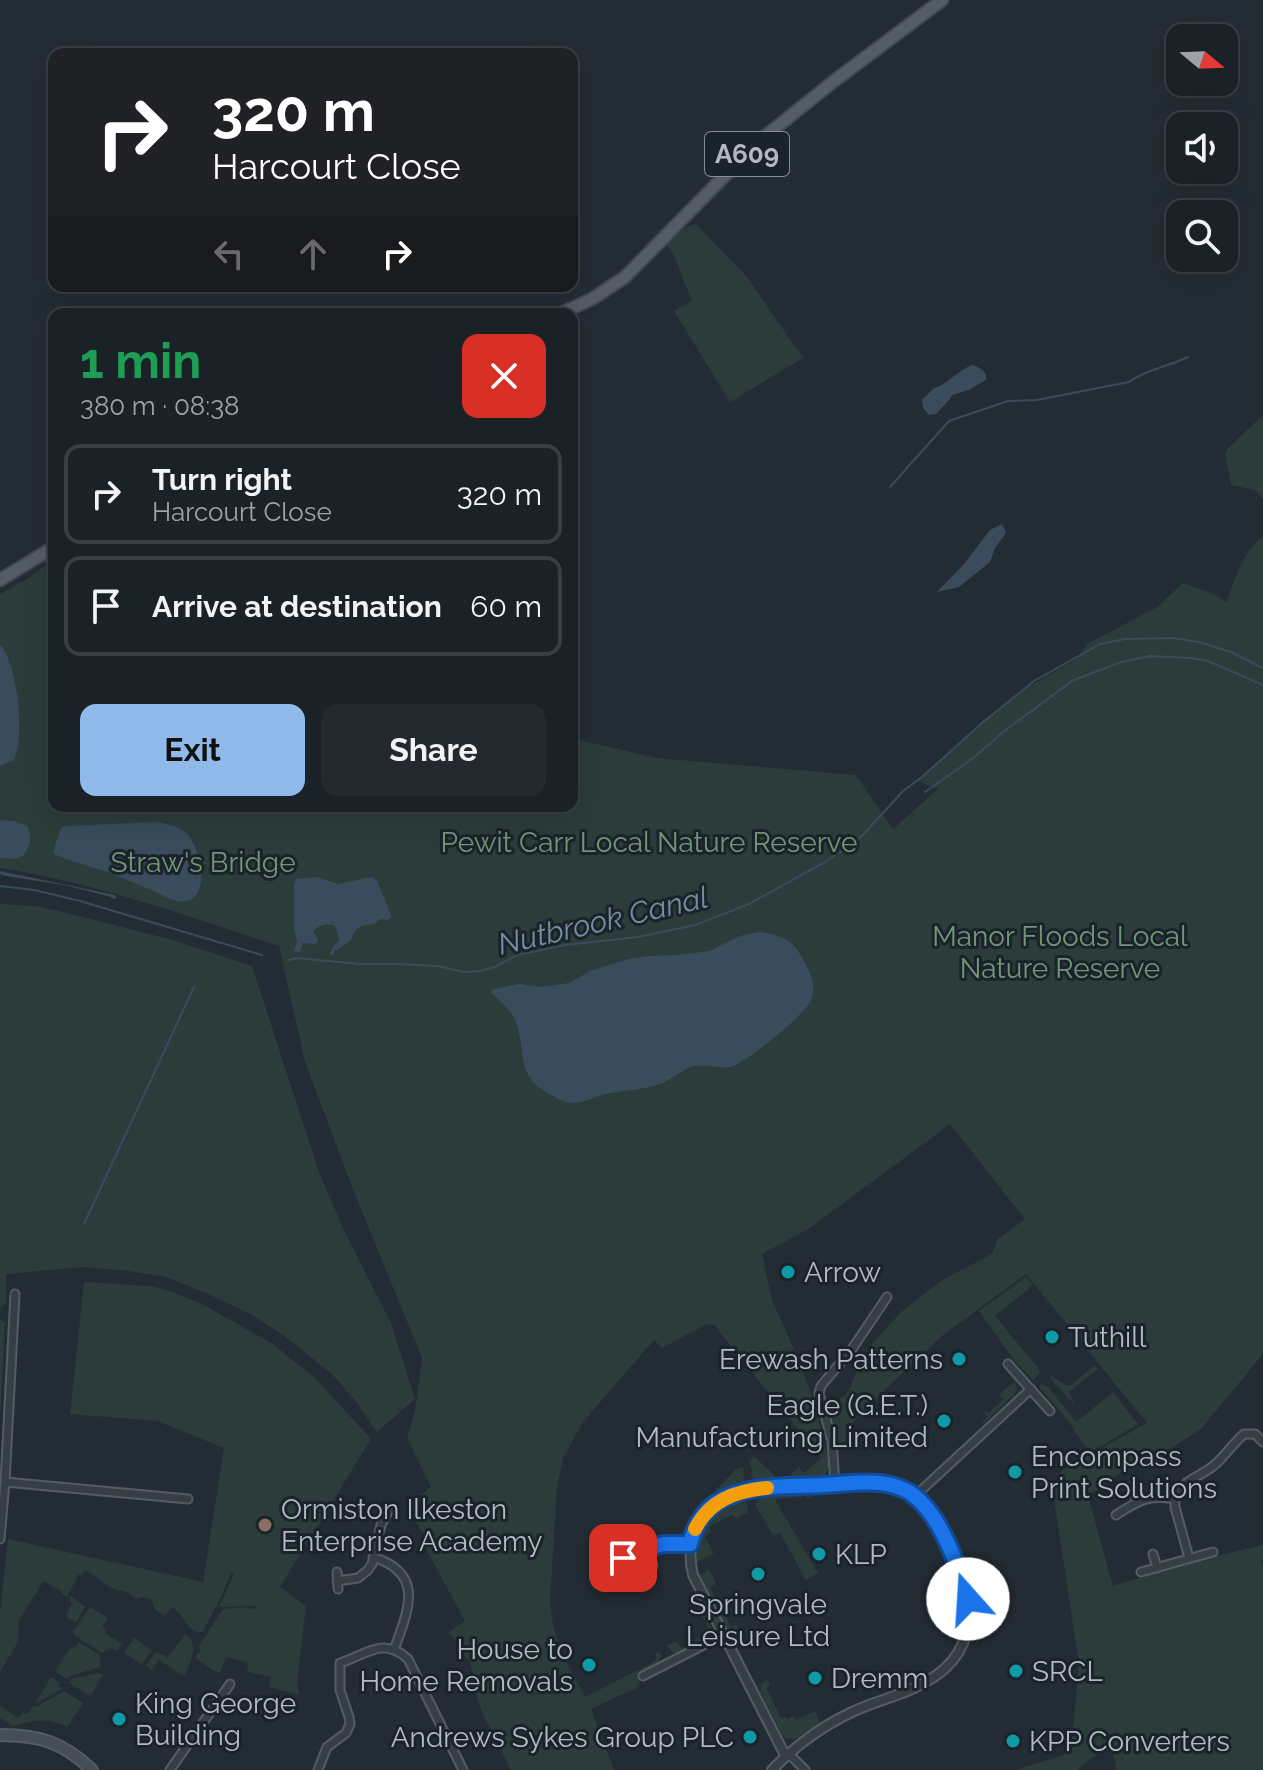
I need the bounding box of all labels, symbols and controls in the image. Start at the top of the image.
north arrow [1166,24,1238,96]
map controls [1166,24,1238,272]
text: 320 m [212,78,375,144]
icon: right [80,80,184,184]
button: sound [1166,112,1238,184]
road number: A609 [705,132,789,176]
text: Harcourt Close [212,145,461,187]
button: search [1166,200,1238,272]
icon: left [207,232,251,276]
icon: ahead [291,232,335,276]
icon: right [375,232,419,276]
text: 1 min [80,333,201,389]
button: close [462,334,546,418]
text: 380 m · 08:38 [80,391,239,421]
text: Turn right [152,462,292,497]
icon: right [84,472,128,516]
text: 320 m [457,477,542,512]
text: Harcourt Close [152,497,332,527]
icon: arrive [84,584,128,628]
text: Arrive at destination [152,589,442,624]
text: 60 m [470,589,542,624]
button: Exit [80,704,305,796]
button: Share [321,704,546,796]
park label: Pewit Carr Local Nature Reserve [441,826,857,859]
park label: Straw's Bridge [110,846,296,879]
water label: Nutbrook Canal [494,879,711,962]
park label: Manor Floods Local Nature Reserve [932,920,1188,985]
place label: Arrow [804,1256,881,1289]
marker: Arrow [779,1263,797,1281]
place label: Tuthill [1068,1321,1147,1354]
marker: Tuthill [1043,1328,1061,1346]
place label: Erewash Patterns [719,1343,943,1376]
marker: Erewash Patterns [950,1350,968,1368]
place label: Eagle (G.E.T.) Manufacturing Limited [636,1389,928,1454]
marker: Eagle (G.E.T.) Manufacturing Limited [935,1412,953,1430]
place label: Encompass Print Solutions [1031,1440,1217,1505]
marker: Encompass Print Solutions [1006,1463,1024,1481]
place label: Ormiston Ilkeston Enterprise Academy [281,1493,543,1558]
marker: Ormiston Ilkeston Enterprise Academy [256,1516,274,1534]
pin [589,1524,657,1592]
icon: arrive [601,1536,645,1580]
place label: KLP [835,1538,887,1571]
marker: KLP [810,1545,828,1563]
position arrow [926,1557,1010,1641]
marker: Springvale Leisure Ltd [749,1565,767,1583]
place label: Springvale Leisure Ltd [686,1588,830,1653]
place label: House to Home Removals [360,1633,573,1698]
place label: SRCL [1032,1655,1103,1688]
marker: House to Home Removals [580,1656,598,1674]
place label: Dremm [831,1662,928,1695]
marker: SRCL [1007,1662,1025,1680]
marker: Dremm [806,1669,824,1687]
place label: King George Building [135,1687,296,1752]
marker: King George Building [110,1710,128,1728]
place label: Andrews Sykes Group PLC [391,1721,734,1754]
place label: KPP Converters [1029,1725,1230,1758]
marker: Andrews Sykes Group PLC [741,1728,759,1746]
marker: KPP Converters [1004,1732,1022,1750]

